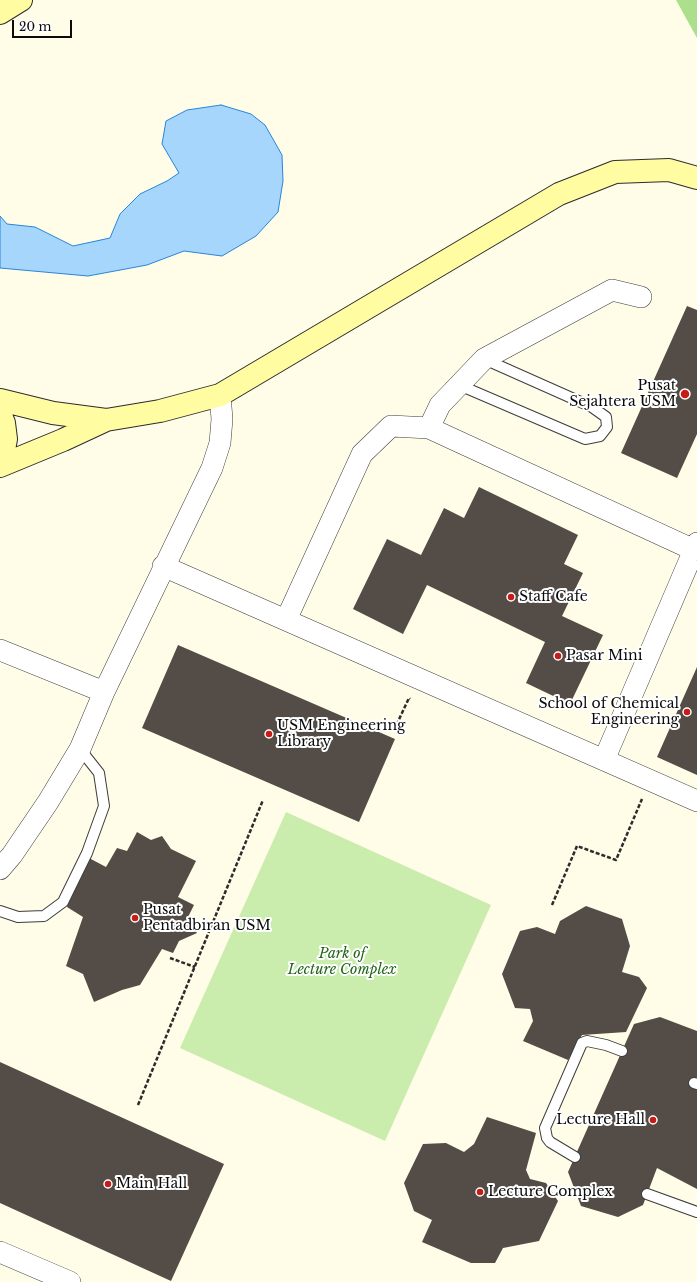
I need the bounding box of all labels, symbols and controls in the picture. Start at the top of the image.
scale bar [14,12,74,38]
text: 20 m [19,19,51,34]
place label: Pusat Sejahtera USM [569,378,676,410]
marker: Pusat Sejahtera USM [679,388,691,400]
place label: Staff Cafe [519,589,588,605]
marker: Staff Cafe [506,592,516,602]
place label: Pasar Mini [566,648,642,664]
marker: Pasar Mini [553,651,563,661]
place label: School of Chemical Engineering [539,696,679,728]
marker: School of Chemical Engineering [682,707,692,717]
place label: USM Engineering Library [277,718,405,750]
marker: USM Engineering Library [264,729,274,739]
place label: Pusat Pentadbiran USM [143,902,271,934]
marker: Pusat Pentadbiran USM [130,913,140,923]
park label: Park of Lecture Complex [288,946,396,978]
place label: Lecture Hall [556,1112,645,1128]
marker: Lecture Hall [648,1115,658,1125]
place label: Main Hall [116,1176,187,1192]
marker: Main Hall [103,1179,113,1189]
place label: Lecture Complex [488,1184,613,1200]
marker: Lecture Complex [475,1187,485,1197]

